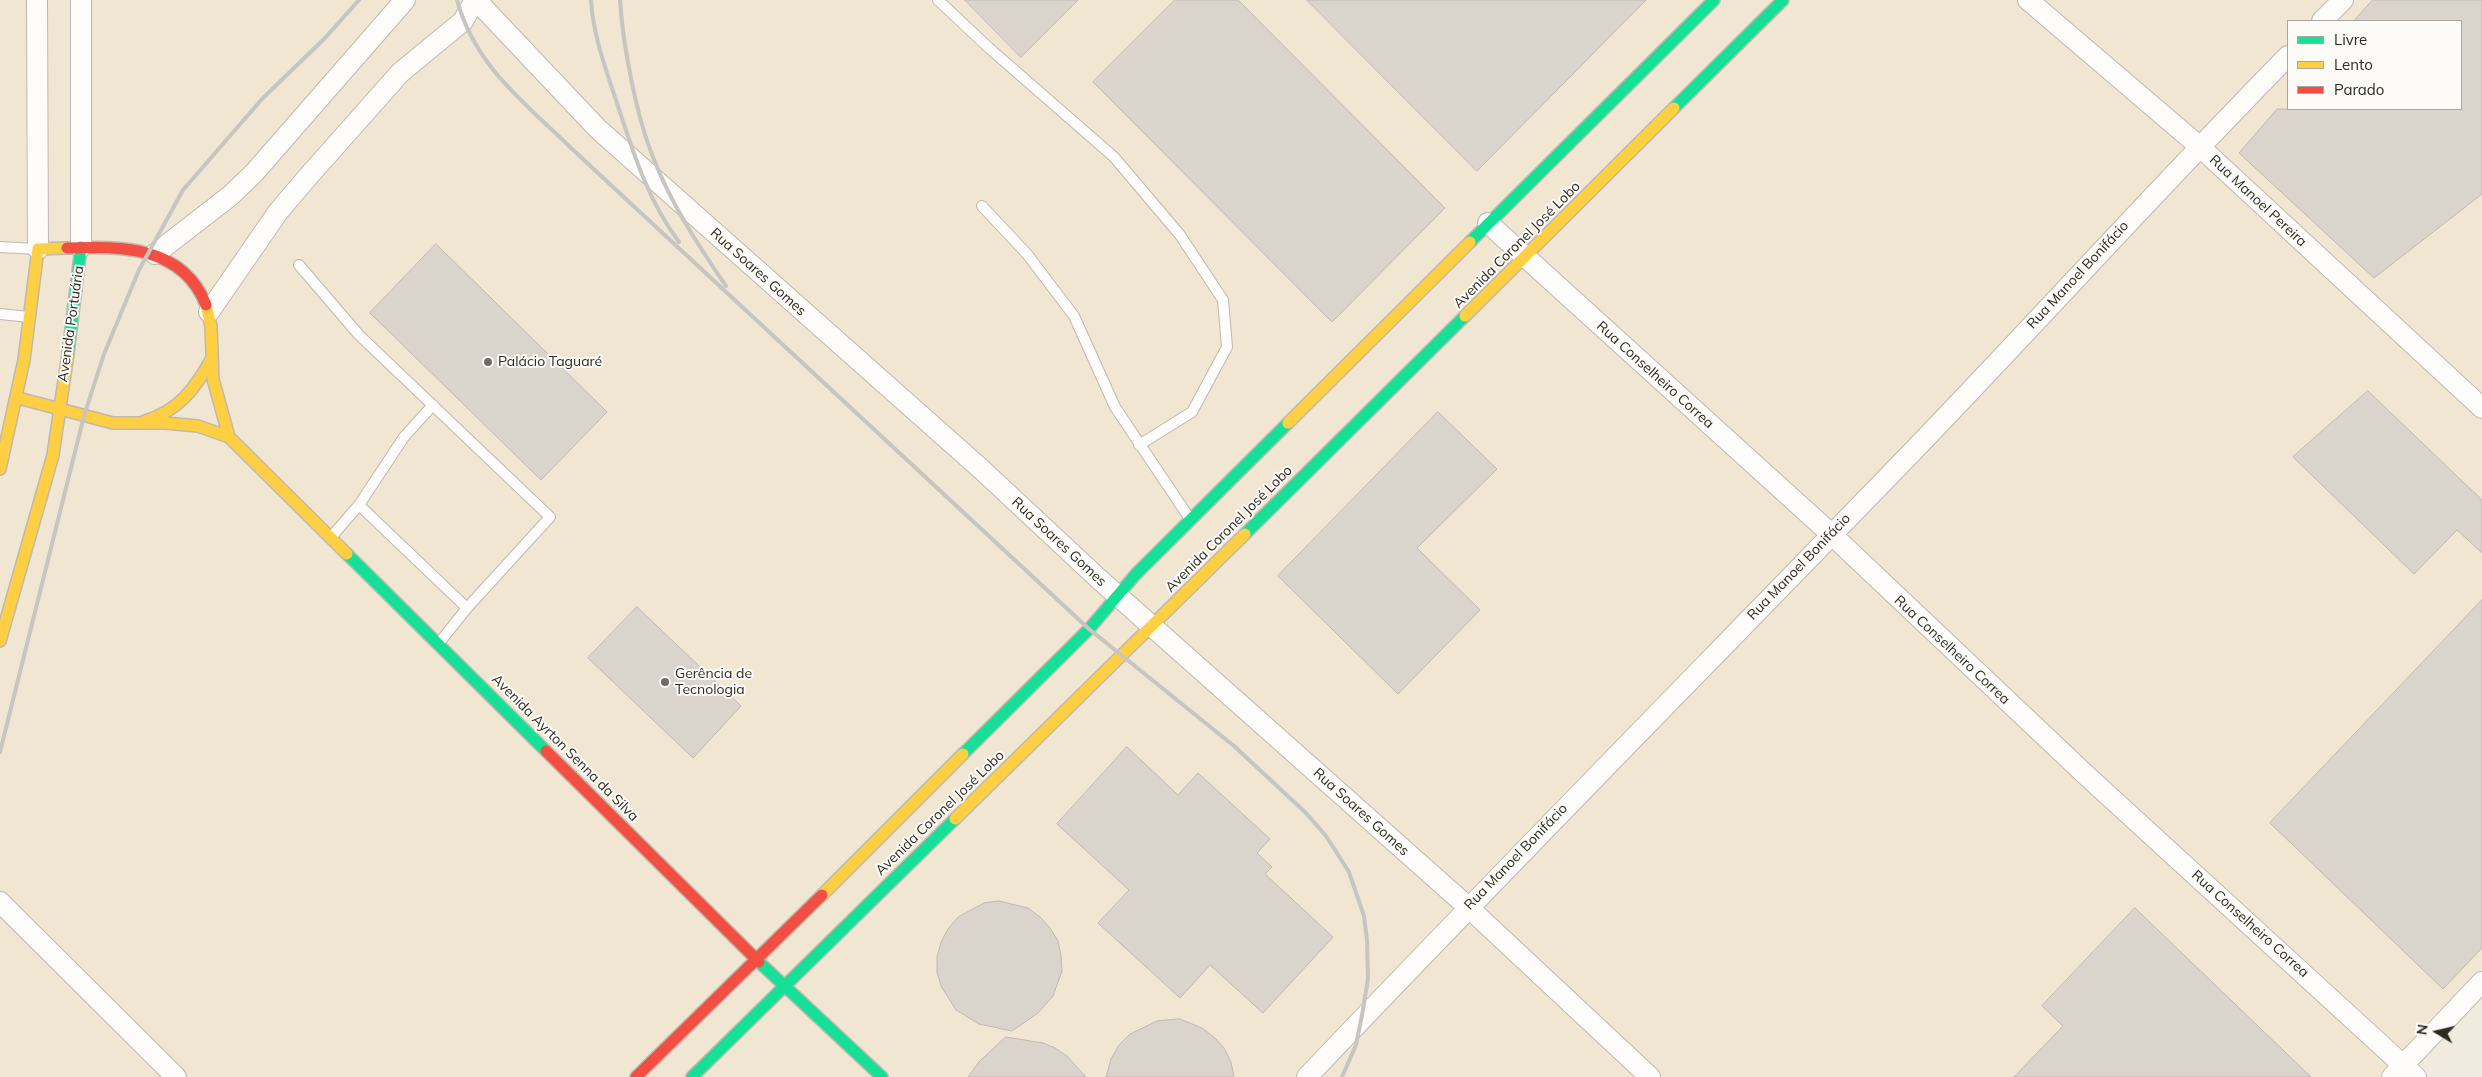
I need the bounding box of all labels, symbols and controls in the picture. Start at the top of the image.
legend [2287,20,2462,110]
text: Livre [2334,30,2367,49]
text: Lento [2334,55,2373,74]
text: Parado [2334,80,2384,99]
street label: Rua Manoel Pereira [2206,152,2310,250]
street label: Avenida Coronel José Lobo [1450,178,1584,312]
street label: Rua Manoel Bonifácio [2024,218,2132,332]
street label: Rua Soares Gomes [707,225,809,319]
street label: Avenida Portuária [55,265,87,383]
street label: Rua Conselheiro Correa [1593,318,1717,432]
place label: Palácio Taguaré [498,354,602,370]
marker: Palácio Taguaré [482,356,494,368]
street label: Avenida Coronel José Lobo [1162,462,1296,596]
street label: Rua Soares Gomes [1008,494,1110,590]
street label: Rua Manoel Bonifácio [1744,510,1854,624]
street label: Rua Conselheiro Correa [1891,592,2013,708]
place label: Gerência de Tecnologia [675,666,752,699]
street label: Avenida Ayrton Senna da Silva [488,671,642,825]
marker: Gerência de Tecnologia [659,676,671,688]
street label: Avenida Coronel José Lobo [872,747,1008,879]
street label: Rua Soares Gomes [1310,765,1412,859]
street label: Rua Manoel Bonifácio [1461,800,1571,914]
street label: Rua Conselheiro Correa [2188,867,2312,981]
north arrow [2412,1007,2462,1057]
text: N [2412,1023,2432,1036]

